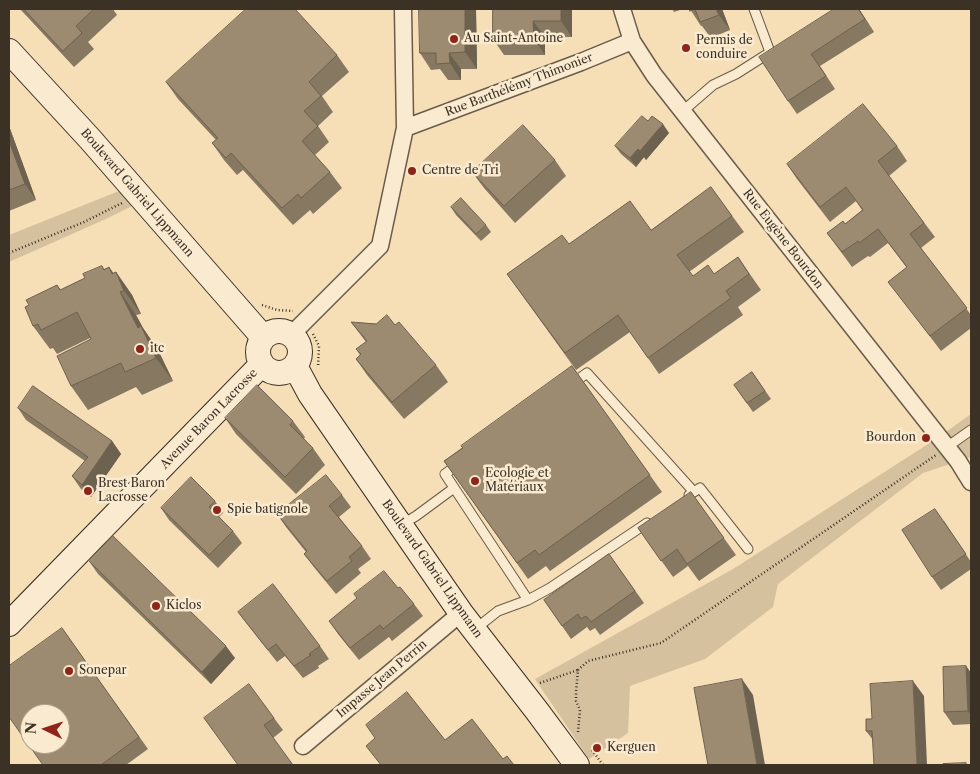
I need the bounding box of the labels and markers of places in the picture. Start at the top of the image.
place label: Au Saint-Antoine [464,32,563,46]
marker: Au Saint-Antoine [448,33,460,45]
place label: Permis de conduire [696,34,753,62]
marker: Permis de conduire [680,42,692,54]
place label: Centre de Tri [422,164,499,178]
marker: Centre de Tri [406,165,418,177]
place label: itc [150,342,164,356]
marker: itc [134,343,146,355]
place label: Bourdon [866,431,916,445]
marker: Bourdon [920,432,932,444]
place label: Ecologie et Matériaux [485,467,549,495]
marker: Ecologie et Matériaux [469,475,481,487]
place label: Brest Baron Lacrosse [98,477,165,505]
marker: Brest Baron Lacrosse [82,485,94,497]
place label: Spie batignole [227,503,308,517]
marker: Spie batignole [211,504,223,516]
place label: Kiclos [166,599,201,613]
marker: Kiclos [150,600,162,612]
place label: Sonepar [79,664,127,678]
marker: Sonepar [63,665,75,677]
place label: Kerguen [607,741,656,755]
marker: Kerguen [591,742,603,754]

